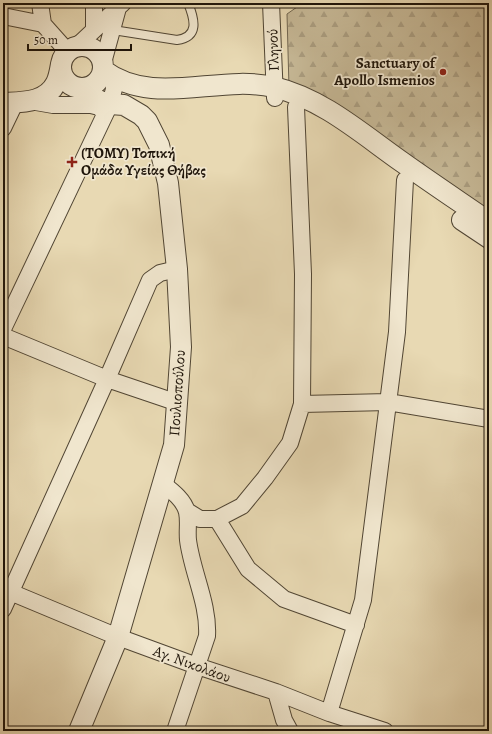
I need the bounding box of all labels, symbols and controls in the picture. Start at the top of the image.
scale bar [28,26,131,52]
street label: Γληνού [262,28,284,72]
text: 50 m [34,32,58,48]
place label: Sanctuary of Apollo Ismenios [333,53,437,90]
marker: Sanctuary of Apollo Ismenios [438,67,448,77]
place label: (ΤΟΜΥ) Τοπική Ομάδα Υγείας Θήβας [81,143,206,180]
marker: (ΤΟΜΥ) Τοπική Ομάδα Υγείας Θήβας [66,156,78,168]
street label: Πουλιοπούλου [164,349,190,437]
street label: Αγ. Νικολάου [150,640,234,687]

